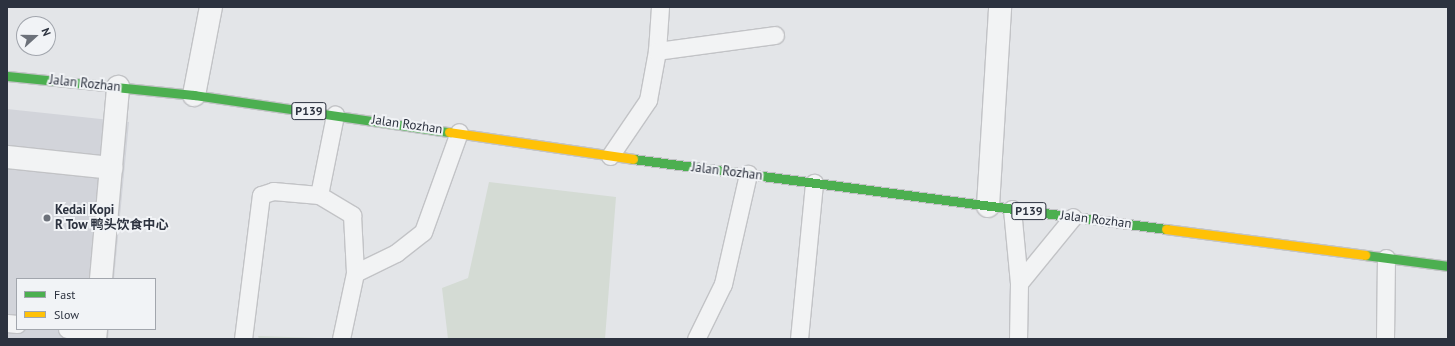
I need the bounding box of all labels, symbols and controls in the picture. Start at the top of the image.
north arrow [16,16,56,56]
text: N [38,26,54,38]
street label: Jalan Rozhan [49,73,121,95]
road number: P139 [291,101,327,121]
street label: Jalan Rozhan [371,112,443,138]
street label: Jalan Rozhan [691,160,763,184]
road number: P139 [1011,201,1047,221]
place label: Kedai Kopi R Tow 鸭头饮食中心 [55,203,169,234]
street label: Jalan Rozhan [1060,208,1132,232]
marker: Kedai Kopi R Tow 鸭头饮食中心 [42,213,52,223]
legend [16,278,156,330]
text: Fast [54,287,75,302]
text: Slow [54,307,79,322]

